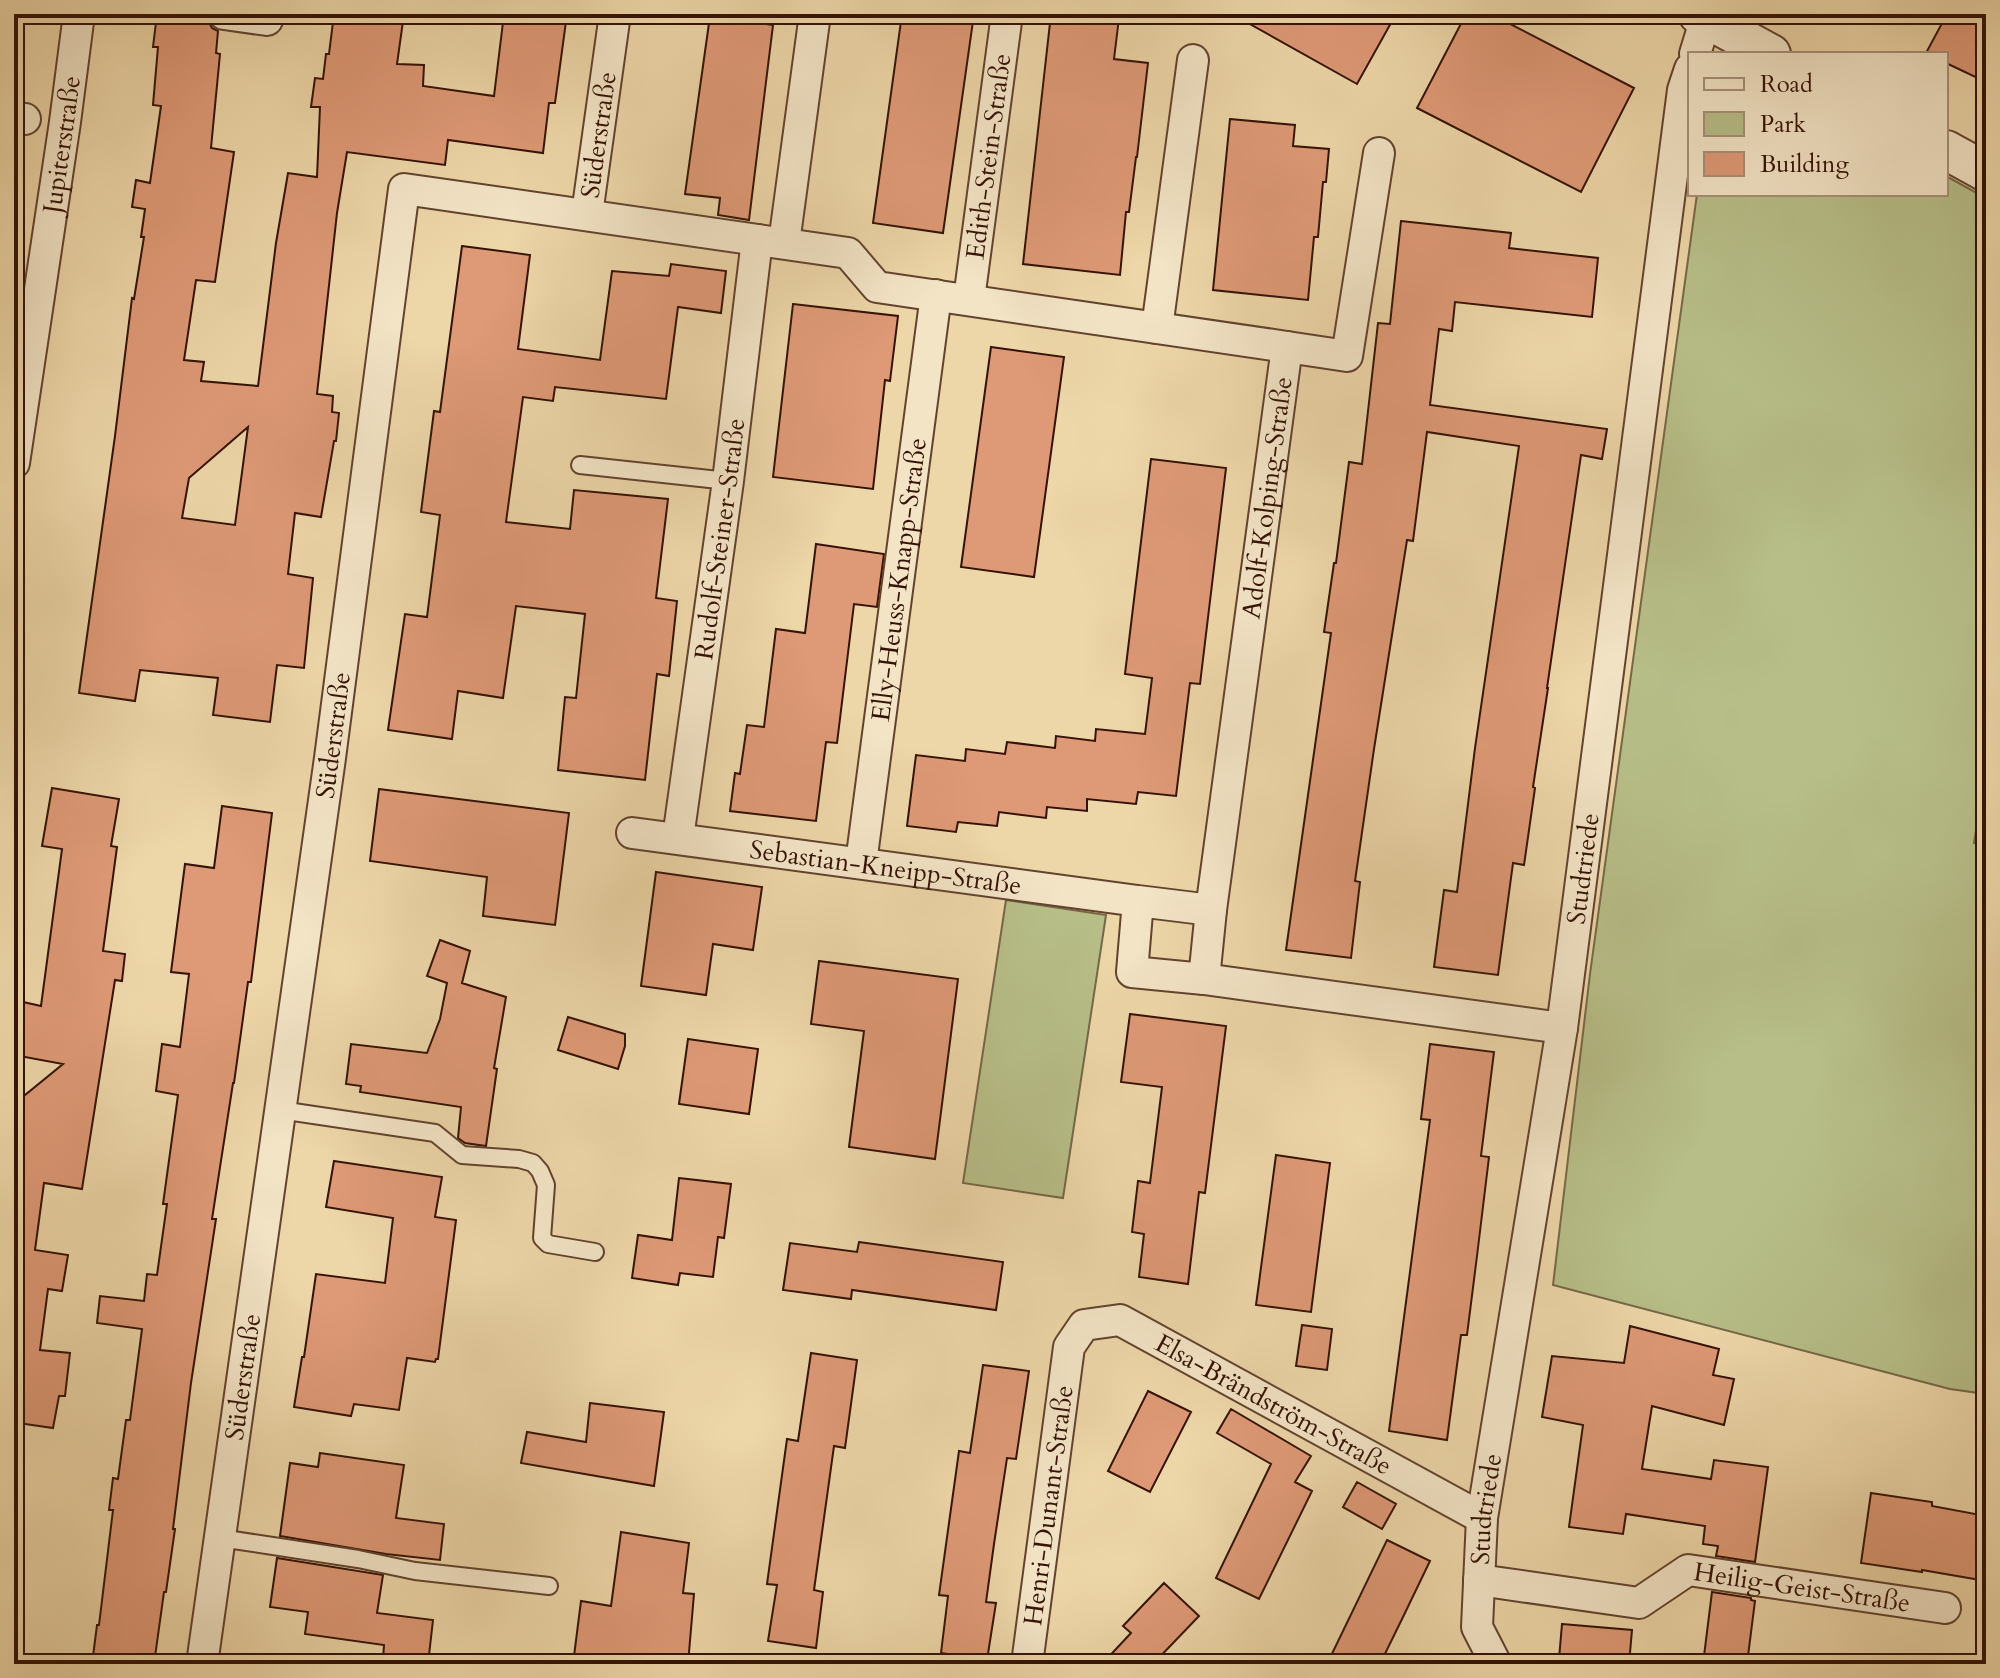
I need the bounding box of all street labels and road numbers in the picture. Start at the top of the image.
street label: Edith-Stein-Straße [957,51,1019,261]
street label: Süderstraße [572,69,624,200]
street label: Jupiterstraße [33,74,88,220]
street label: Adolf-Kolping-Straße [1233,374,1300,621]
street label: Rudolf-Steiner-Straße [686,416,753,662]
street label: Elly-Heuss-Knapp-Straße [862,436,934,723]
street label: Süderstraße [307,670,359,801]
street label: Studtriede [1558,811,1607,926]
street label: Sebastian-Kneipp-Straße [748,832,1024,903]
street label: Süderstraße [216,1311,269,1442]
street label: Elsa-Brändström-Straße [1149,1325,1398,1483]
street label: Henri-Dunant-Straße [1015,1383,1081,1628]
street label: Studtriede [1462,1451,1510,1565]
street label: Heilig-Geist-Straße [1691,1554,1913,1620]

